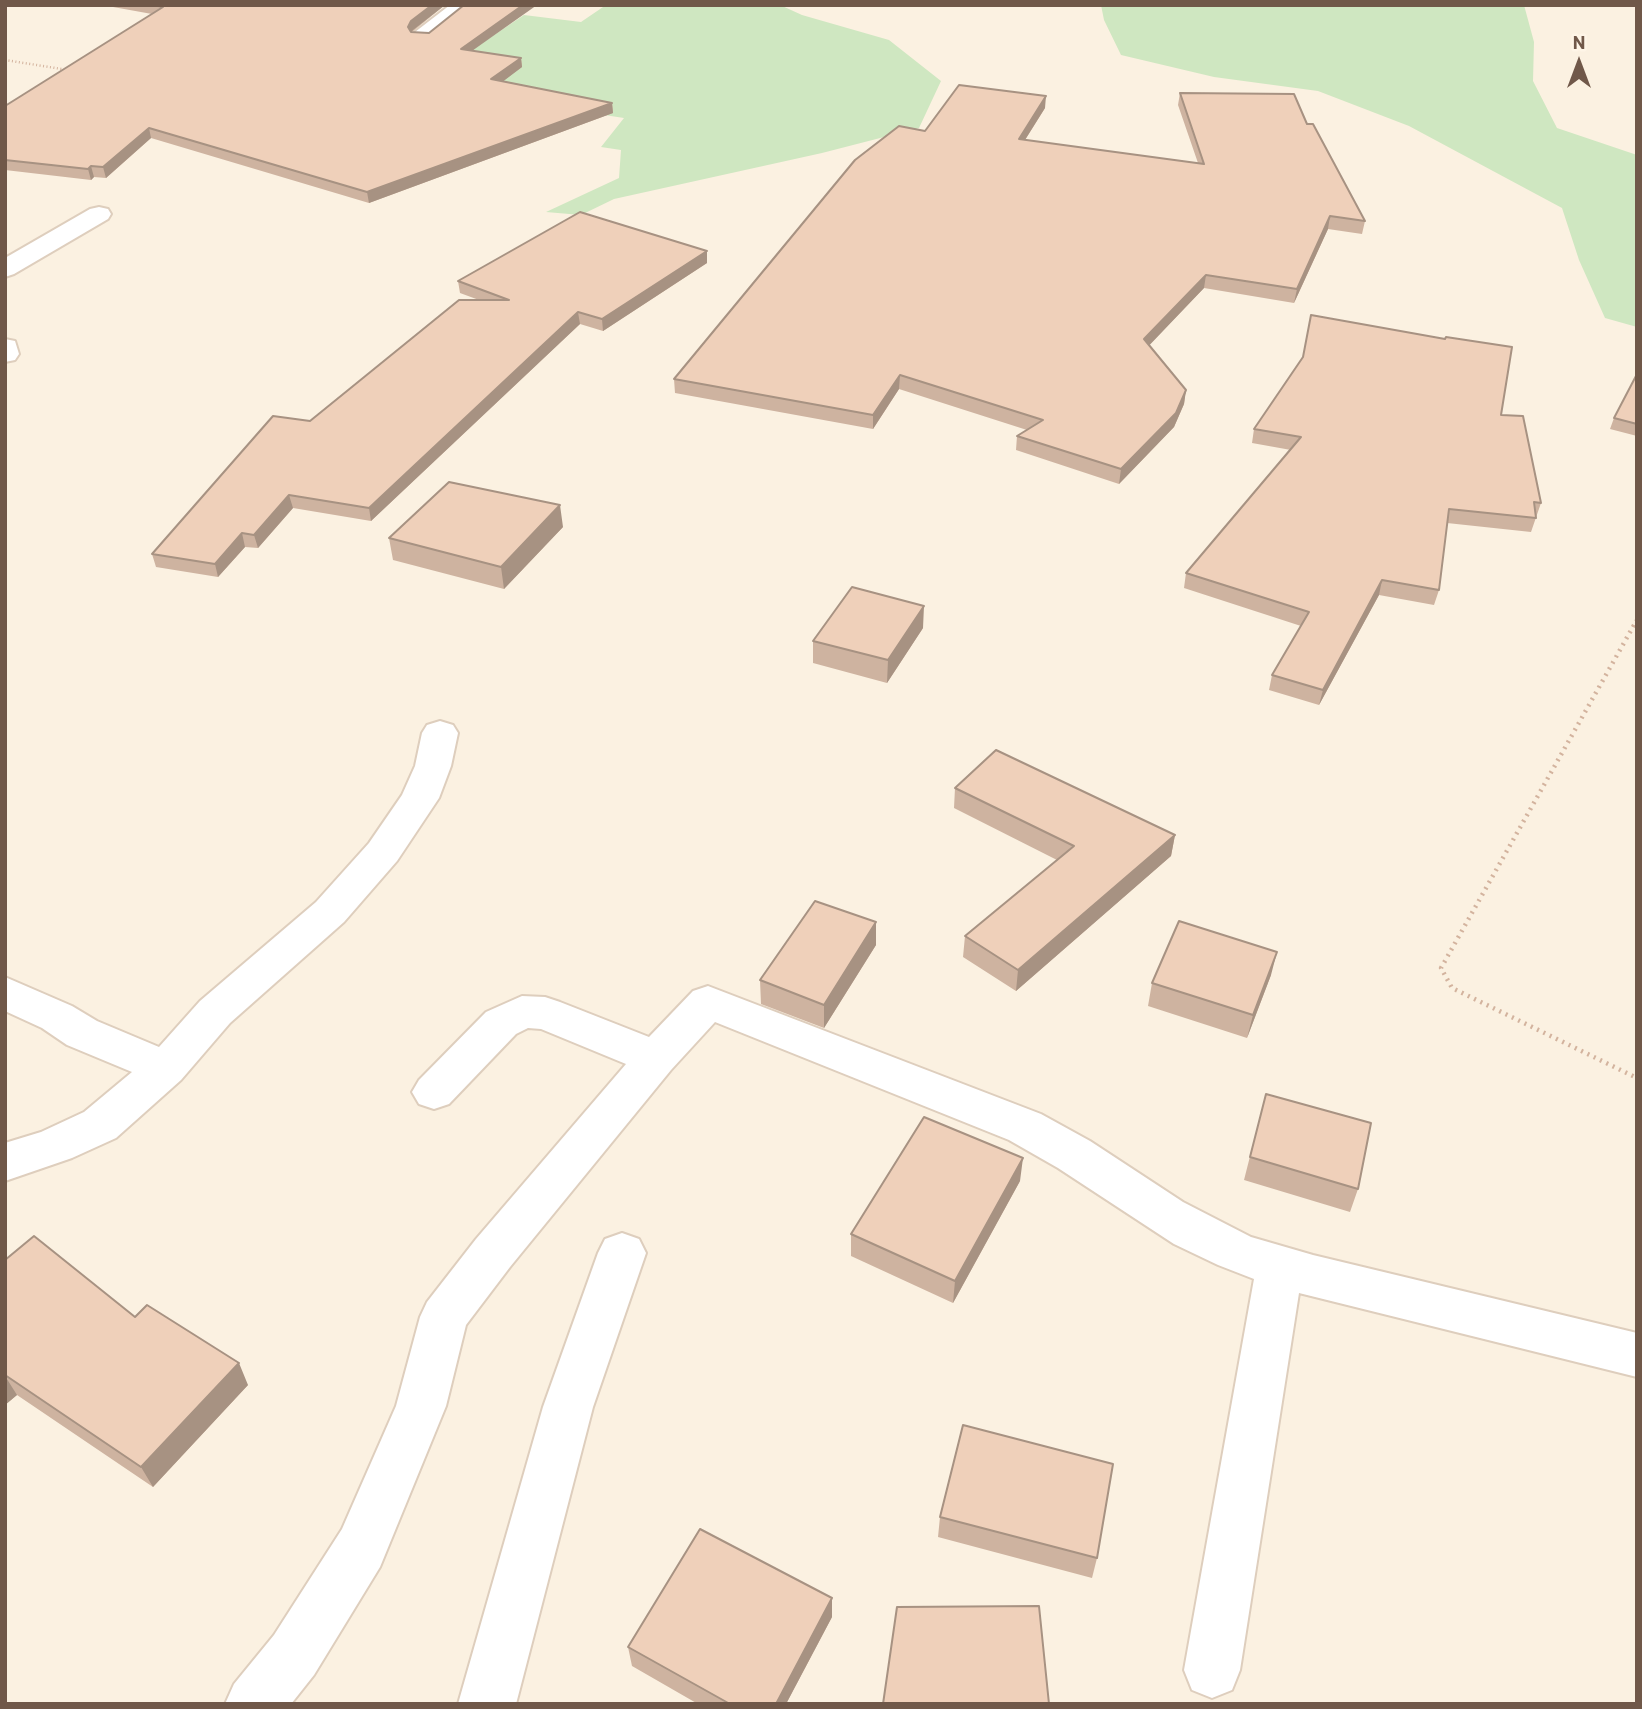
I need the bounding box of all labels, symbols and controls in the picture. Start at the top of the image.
north arrow [1544,28,1614,98]
text: N [1573,30,1585,53]

